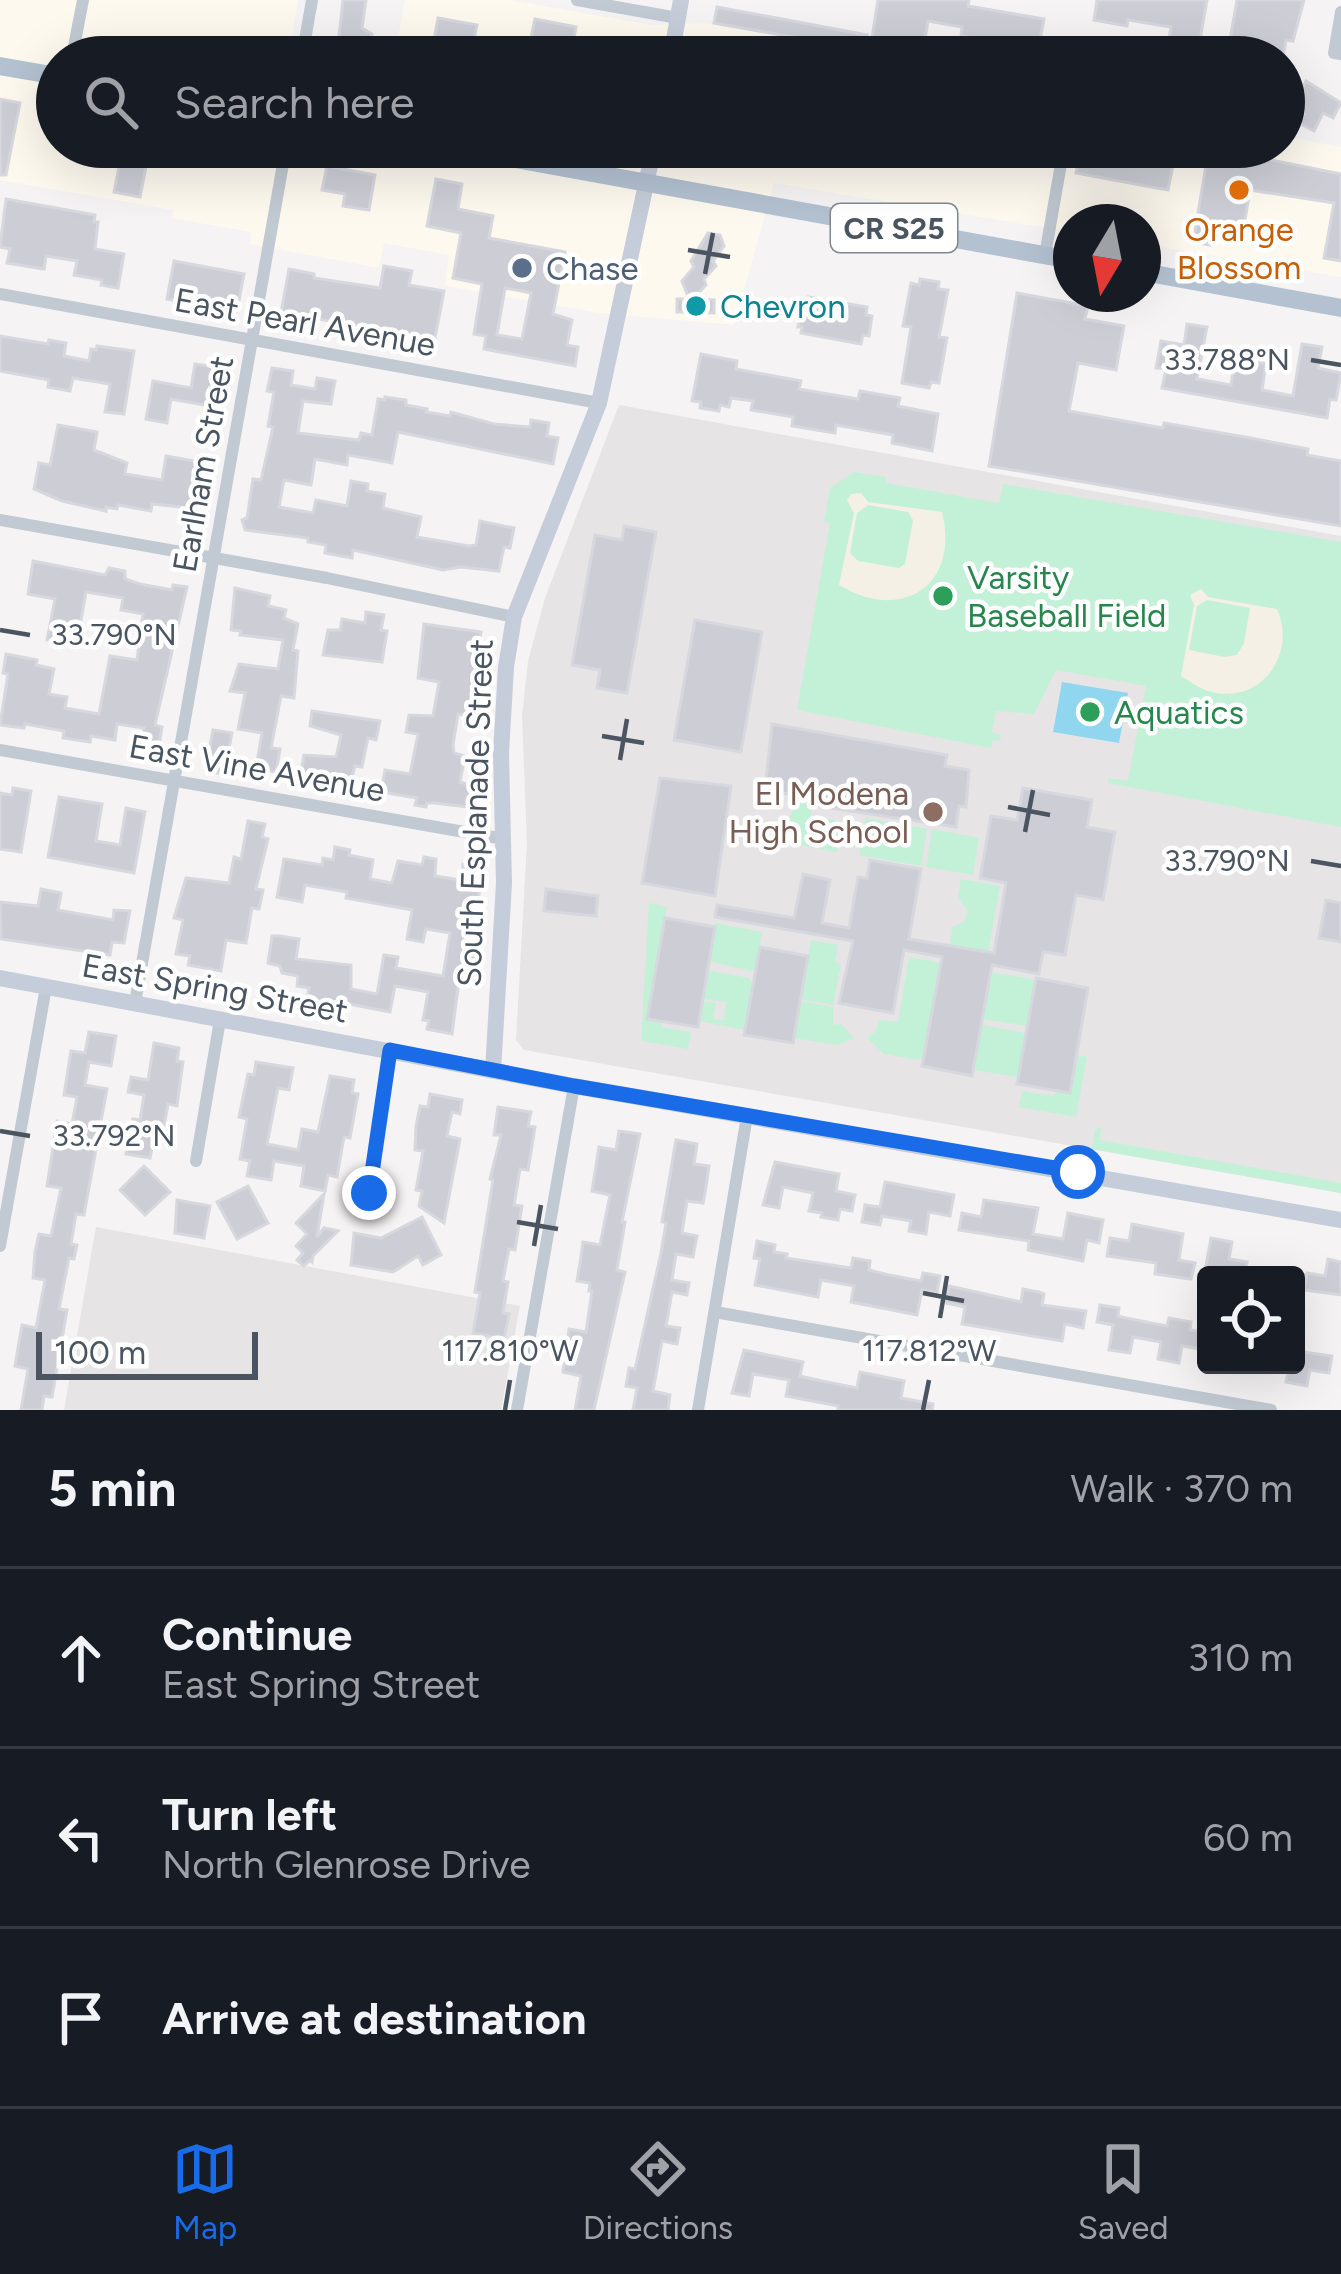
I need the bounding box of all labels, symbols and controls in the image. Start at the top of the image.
search box [36,36,1305,168]
icon: search [78,69,144,135]
text: Search here [174,75,414,129]
marker: Orange Blossom [1226,177,1252,203]
road number: CR S25 [831,204,957,252]
north arrow [1053,204,1161,312]
place label: Orange Blossom [1177,210,1301,287]
place label: Chase [546,249,638,288]
marker: Chase [509,255,535,281]
street label: East Pearl Avenue [172,280,438,364]
place label: Chevron [720,287,846,326]
marker: Chevron [683,293,709,319]
text: 33.788°N [1164,341,1290,378]
street label: Earlham Street [165,353,241,575]
place label: Varsity Baseball Field [967,558,1166,635]
marker: Varsity Baseball Field [930,583,956,609]
text: 33.790°N [51,616,177,653]
street label: South Esplanade Street [449,638,501,988]
place label: Aquatics [1114,693,1244,732]
marker: Aquatics [1077,699,1103,725]
street label: East Vine Avenue [126,726,388,810]
place label: El Modena High School [729,774,909,851]
marker: El Modena High School [920,799,946,825]
text: 33.790°N [1164,842,1290,879]
street label: East Spring Street [79,945,351,1031]
text: 33.792°N [52,1117,176,1154]
route start [1051,1145,1105,1199]
route end [342,1166,396,1220]
map controls [1197,1266,1305,1374]
button: locate [1197,1266,1305,1374]
scale bar [36,1326,258,1379]
text: 117.810°W [441,1332,579,1369]
text: 117.812°W [862,1332,996,1369]
text: 100 m [54,1333,146,1372]
text: 5 min [48,1458,177,1519]
text: Walk · 370 m [1071,1465,1293,1512]
text: Continue [162,1607,352,1661]
icon: ahead [48,1625,114,1691]
text: 310 m [1188,1634,1293,1681]
text: East Spring Street [162,1661,480,1708]
text: Turn left [162,1787,337,1841]
icon: left [48,1805,114,1871]
text: 60 m [1203,1814,1293,1861]
text: North Glenrose Drive [162,1841,531,1888]
icon: arrive [48,1985,114,2051]
text: Arrive at destination [162,1991,586,2045]
tab: Map [172,2136,238,2247]
tab: Directions [583,2136,733,2247]
tab: Saved [1078,2136,1169,2247]

